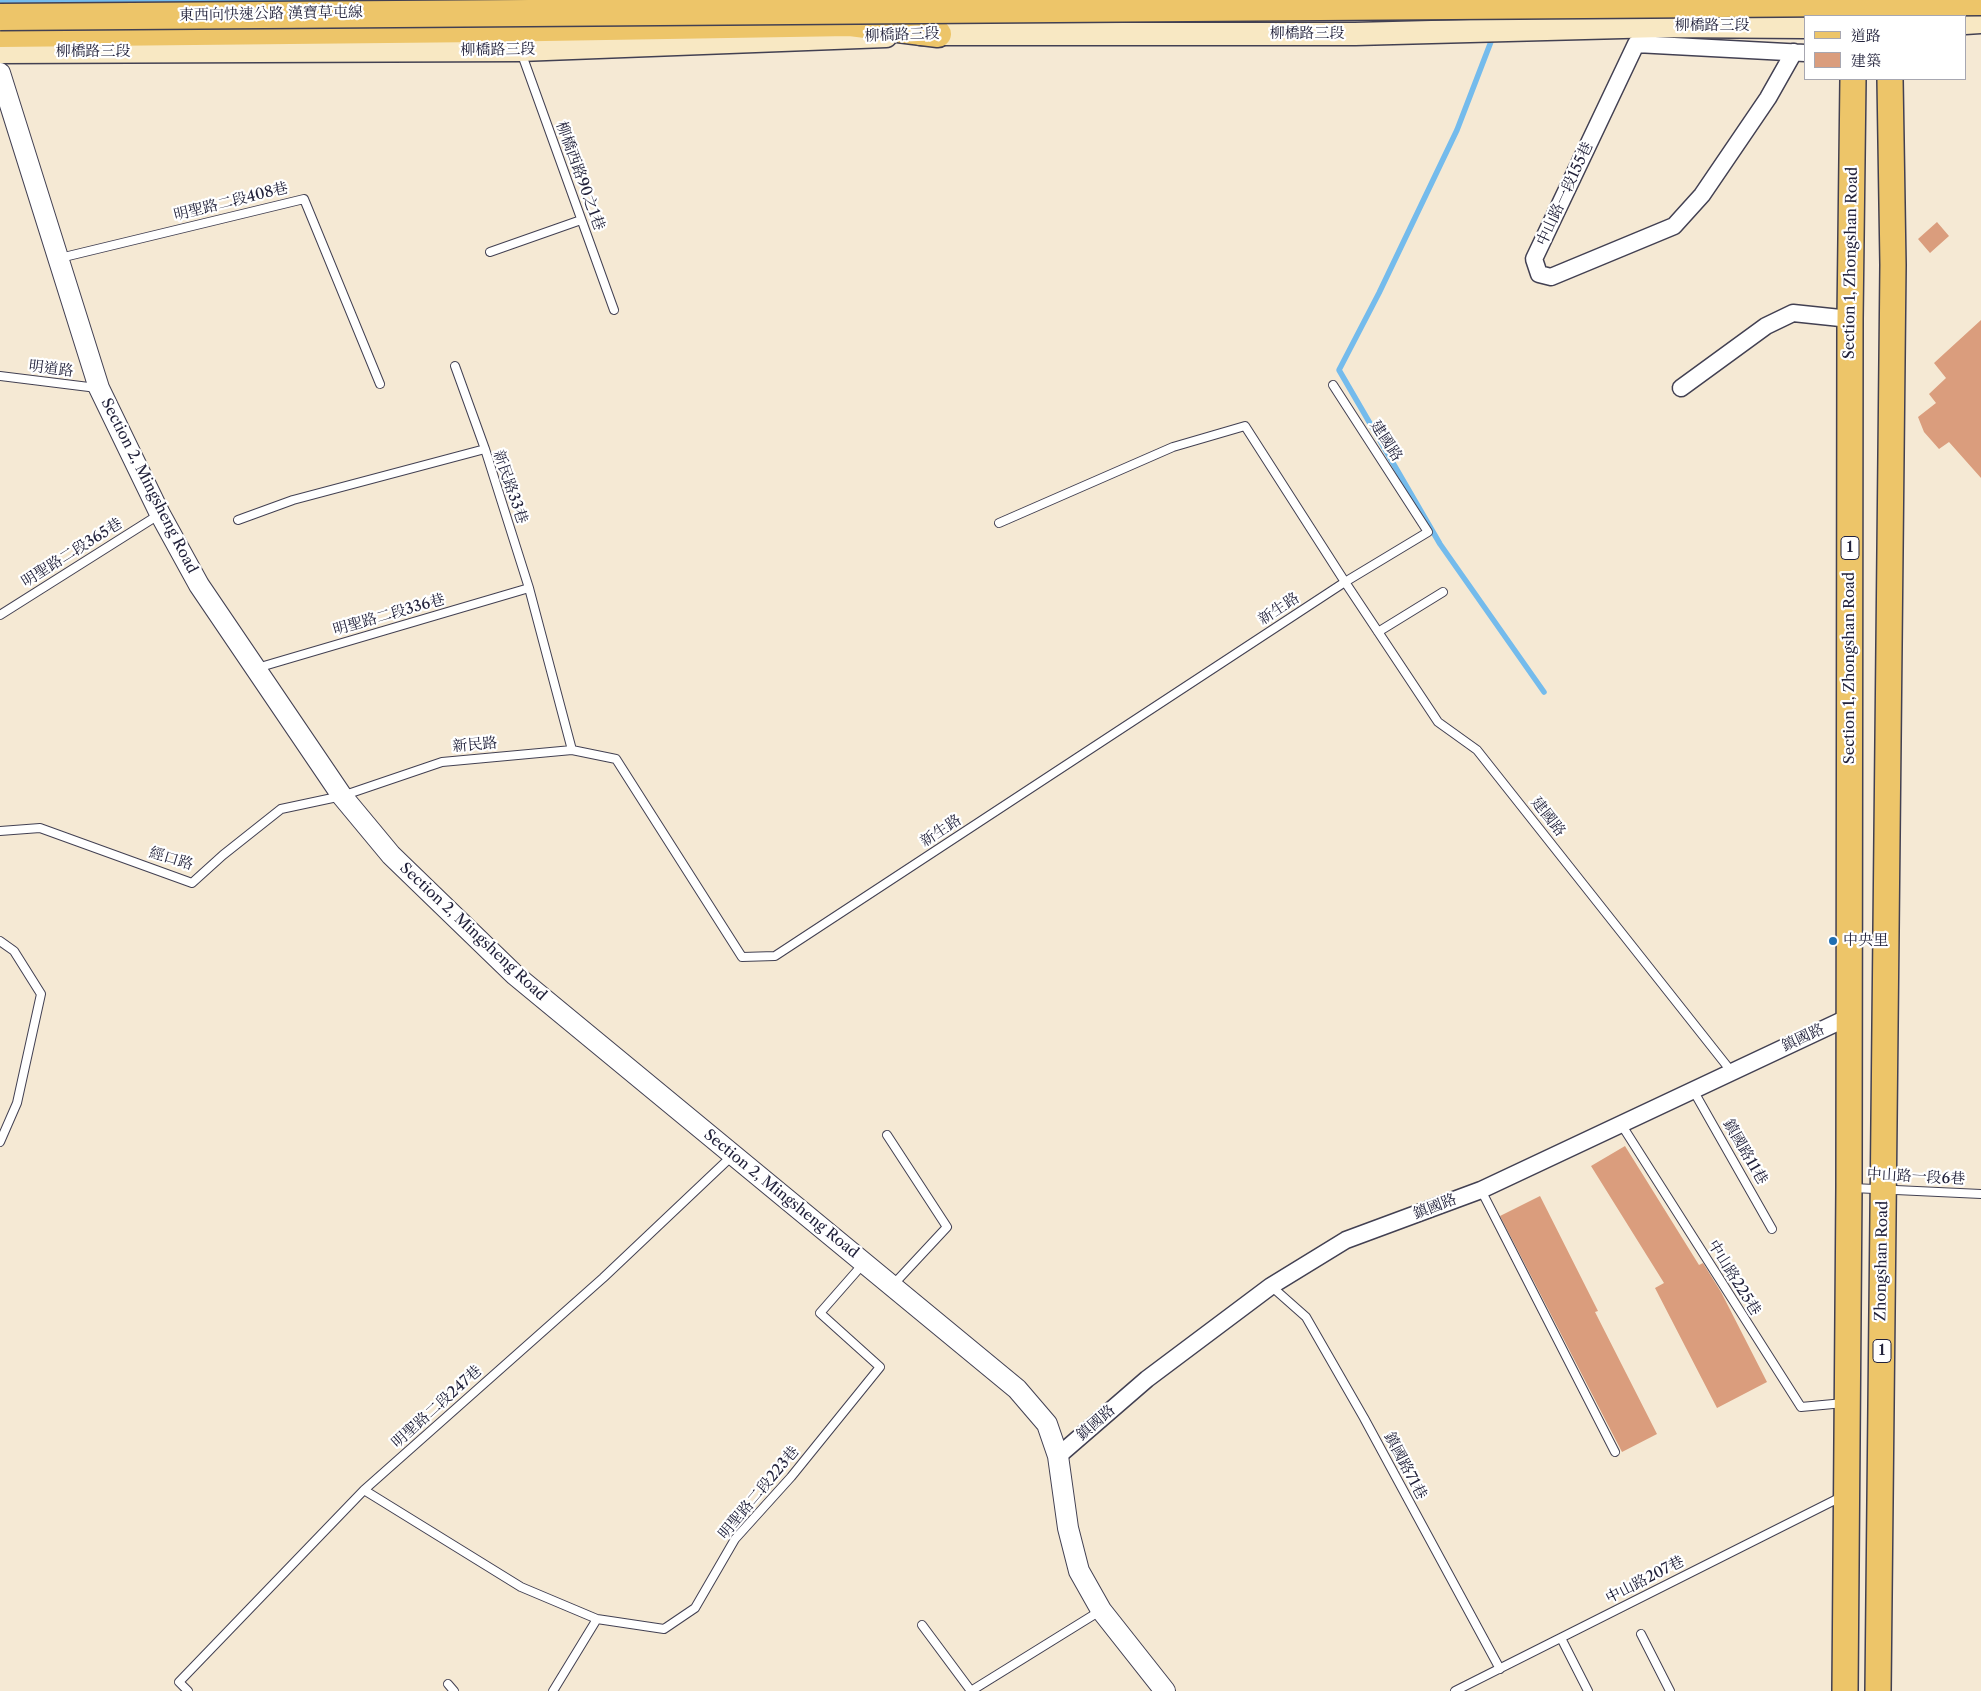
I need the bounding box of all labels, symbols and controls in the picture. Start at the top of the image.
street label: 東西向快速公路 漢寶草屯線 [179,3,363,25]
legend [1804,15,1966,80]
street label: 柳橋路三段 [1675,17,1749,35]
street label: 柳橋路三段 [864,25,940,45]
street label: 柳橋路三段 [1270,25,1344,43]
text: 道路 [1851,26,1881,45]
street label: 柳橋路三段 [460,40,536,60]
street label: 柳橋路三段 [56,43,130,61]
text: 建築 [1851,51,1881,70]
street label: 柳橋西路90之1巷 [552,119,608,233]
street label: 中山路一段155巷 [1533,139,1597,249]
street label: Section 1, Zhongshan Road [1840,167,1862,359]
street label: 明聖路二段408巷 [172,179,290,225]
street label: 明道路 [28,357,74,381]
street label: Section 2, Mingsheng Road [97,395,201,577]
street label: 建國路 [1366,417,1406,465]
street label: 新民路33巷 [489,448,531,526]
street label: 明聖路二段365巷 [18,515,126,591]
road number: 1 [1841,536,1859,560]
street label: Section 1, Zhongshan Road [1841,572,1859,764]
street label: 新生路 [1255,589,1303,629]
street label: 明聖路二段336巷 [331,590,447,640]
street label: 新民路 [452,734,498,756]
street label: 建國路 [1527,794,1569,840]
street label: 新生路 [917,811,965,851]
street label: 經口路 [147,844,195,874]
street label: Section 2, Mingsheng Road [396,859,550,1005]
place label: 中央里 [1843,932,1888,950]
marker: 中央里 [1827,935,1839,947]
street label: 鎮國路 [1779,1020,1827,1056]
street label: 鎮國路11巷 [1719,1116,1771,1188]
street label: Section 2, Mingsheng Road [700,1126,862,1262]
street label: 中山路一段6巷 [1866,1165,1966,1189]
street label: 鎮國路 [1411,1191,1459,1223]
street label: Zhongshan Road [1872,1201,1892,1321]
street label: 中山路225巷 [1704,1237,1764,1319]
road number: 1 [1873,1340,1891,1362]
street label: 明聖路二段247巷 [388,1362,486,1452]
street label: 鎮國路 [1073,1401,1119,1445]
street label: 鎮國路71巷 [1380,1429,1430,1503]
street label: 明聖路二段223巷 [715,1443,803,1543]
street label: 中山路207巷 [1603,1553,1687,1607]

